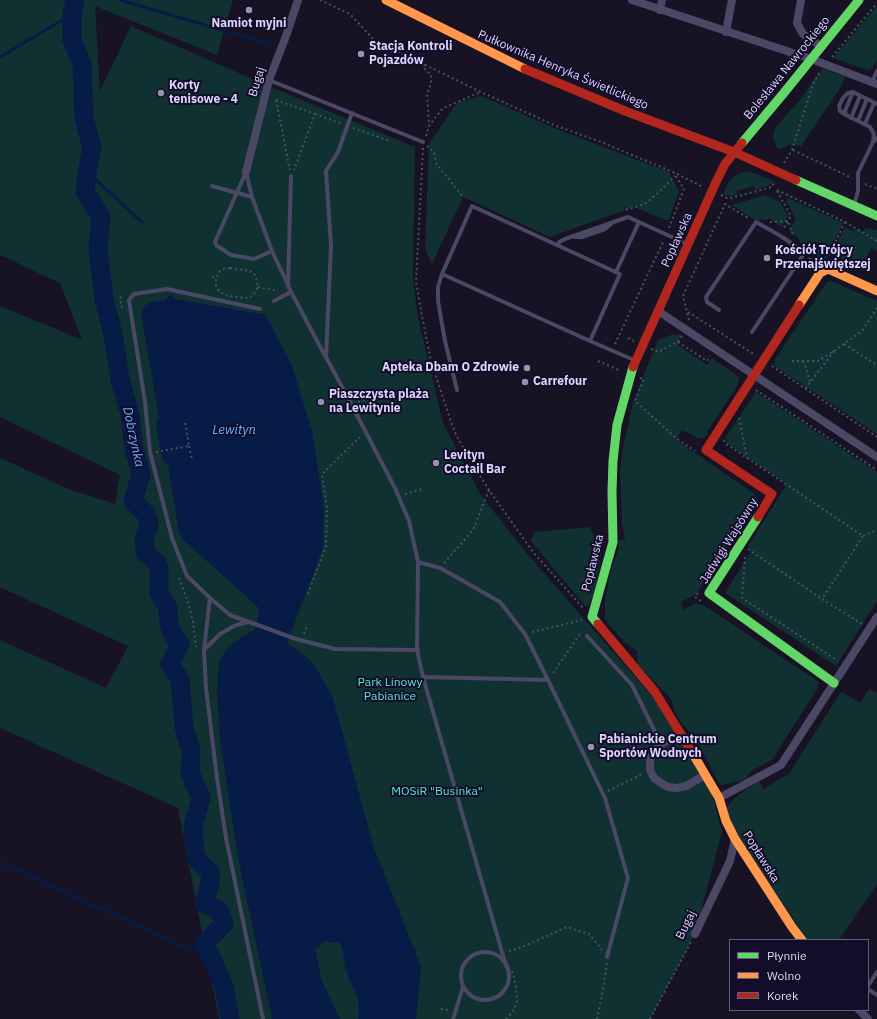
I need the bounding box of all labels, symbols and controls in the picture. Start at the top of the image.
marker: Namiot myjni [244,5,254,15]
street label: Bolesława Nawrockiego [741,14,833,122]
place label: Namiot myjni [212,17,286,31]
street label: Pułkownika Henryka Świetlickiego [476,27,650,113]
place label: Stacja Kontroli Pojazdów [369,40,452,68]
marker: Stacja Kontroli Pojazdów [356,49,366,59]
street label: Bugaj [246,65,268,99]
place label: Korty tenisowe - 4 [169,79,238,107]
marker: Korty tenisowe - 4 [156,88,166,98]
street label: Popławska [659,211,695,269]
place label: Kościół Trójcy Przenajświętszej [775,244,871,272]
marker: Kościół Trójcy Przenajświętszej [762,253,772,263]
place label: Apteka Dbam O Zdrowie [382,361,519,375]
marker: Apteka Dbam O Zdrowie [522,363,532,373]
place label: Carrefour [533,375,587,389]
marker: Carrefour [520,377,530,387]
place label: Piaszczysta plaża na Lewitynie [329,388,429,416]
marker: Piaszczysta plaża na Lewitynie [316,397,326,407]
water label: Dobrzynka [119,405,147,469]
water label: Lewityn [212,422,256,438]
place label: Levityn Coctail Bar [444,449,506,477]
marker: Levityn Coctail Bar [431,458,441,468]
street label: Jadwigi Wajsówny [697,496,761,586]
street label: Popławska [579,533,607,593]
park label: Park Linowy Pabianice [358,676,422,704]
place label: Pabianickie Centrum Sportów Wodnych [599,733,717,761]
marker: Pabianickie Centrum Sportów Wodnych [586,742,596,752]
park label: MOSiR "Businka" [391,785,483,799]
street label: Popławska [739,829,783,885]
street label: Bugaj [673,908,699,942]
legend [729,939,869,1011]
text: Płynnie [767,948,807,963]
text: Wolno [767,968,801,983]
text: Korek [767,988,798,1003]

